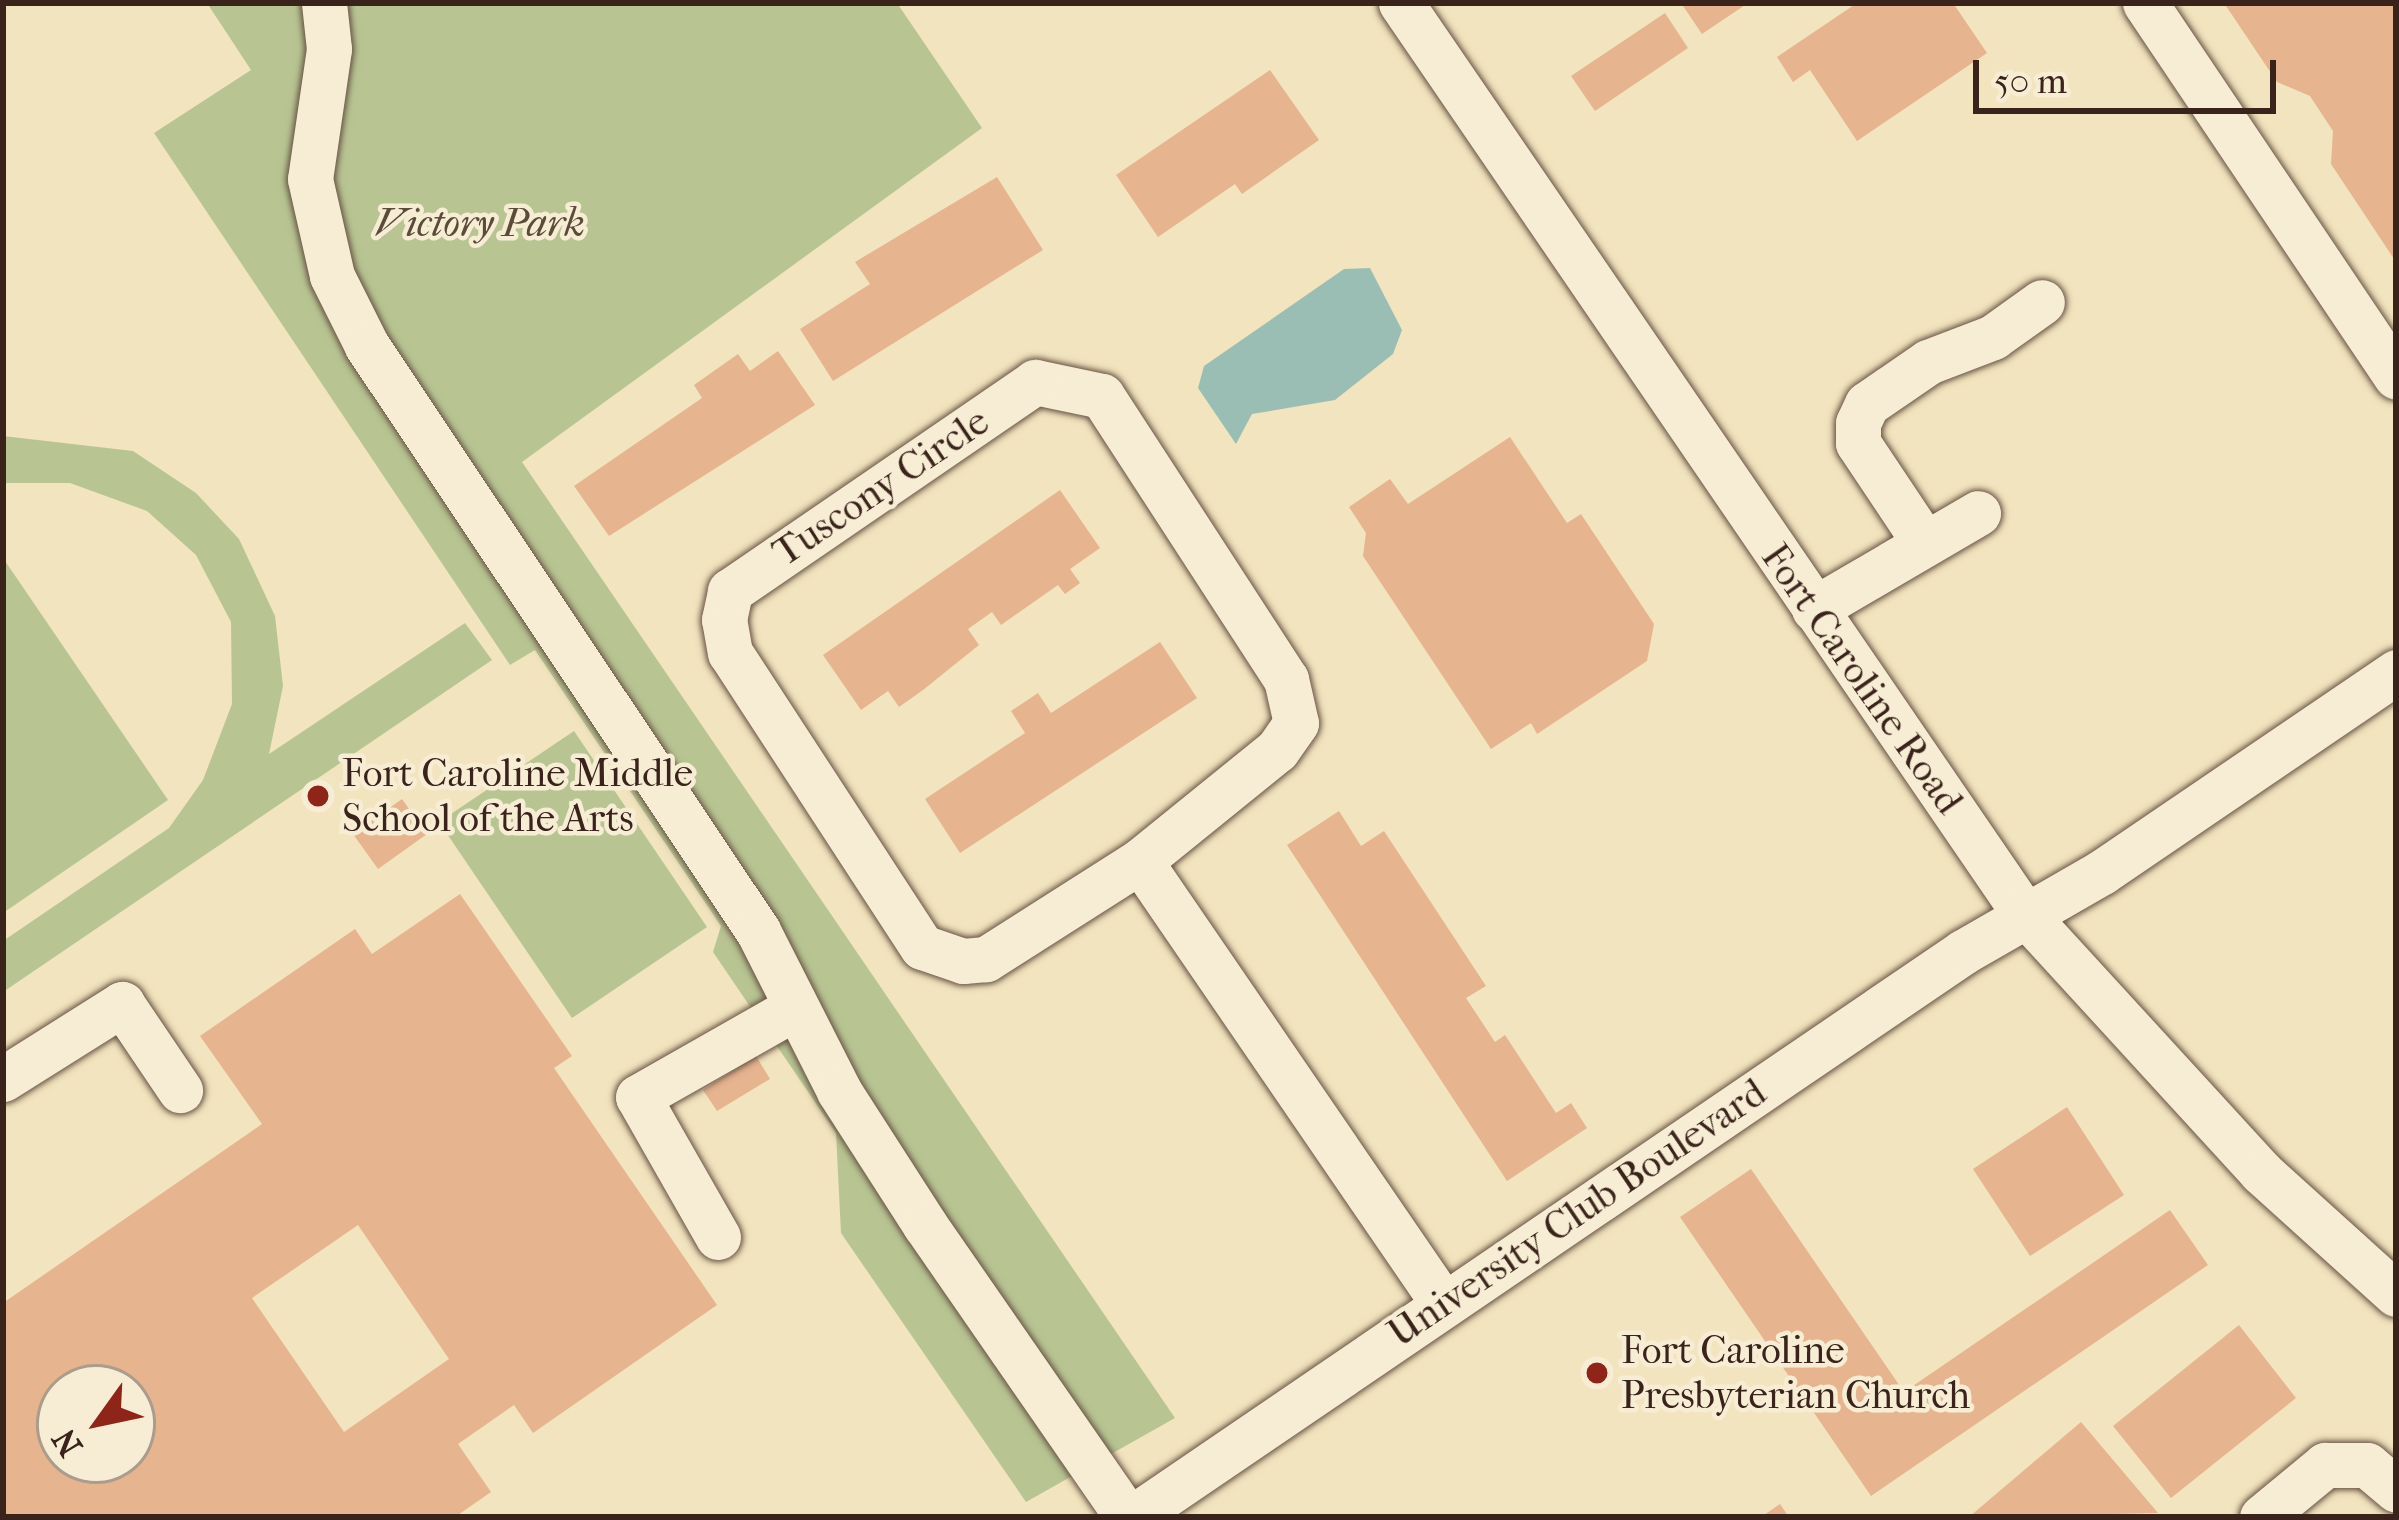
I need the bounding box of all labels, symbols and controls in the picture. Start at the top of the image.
scale bar [1979,36,2282,110]
text: 50 m [1994,60,2067,102]
park label: Victory Park [375,200,585,246]
street label: Tuscony Circle [764,398,998,576]
street label: Fort Caroline Road [1751,535,1973,823]
place label: Fort Caroline Middle School of the Arts [342,751,693,842]
marker: Fort Caroline Middle School of the Arts [305,783,331,809]
street label: University Club Boulevard [1379,1069,1775,1357]
place label: Fort Caroline Presbyterian Church [1621,1328,1970,1419]
marker: Fort Caroline Presbyterian Church [1584,1360,1610,1386]
north arrow [36,1364,156,1484]
text: N [45,1421,91,1463]

